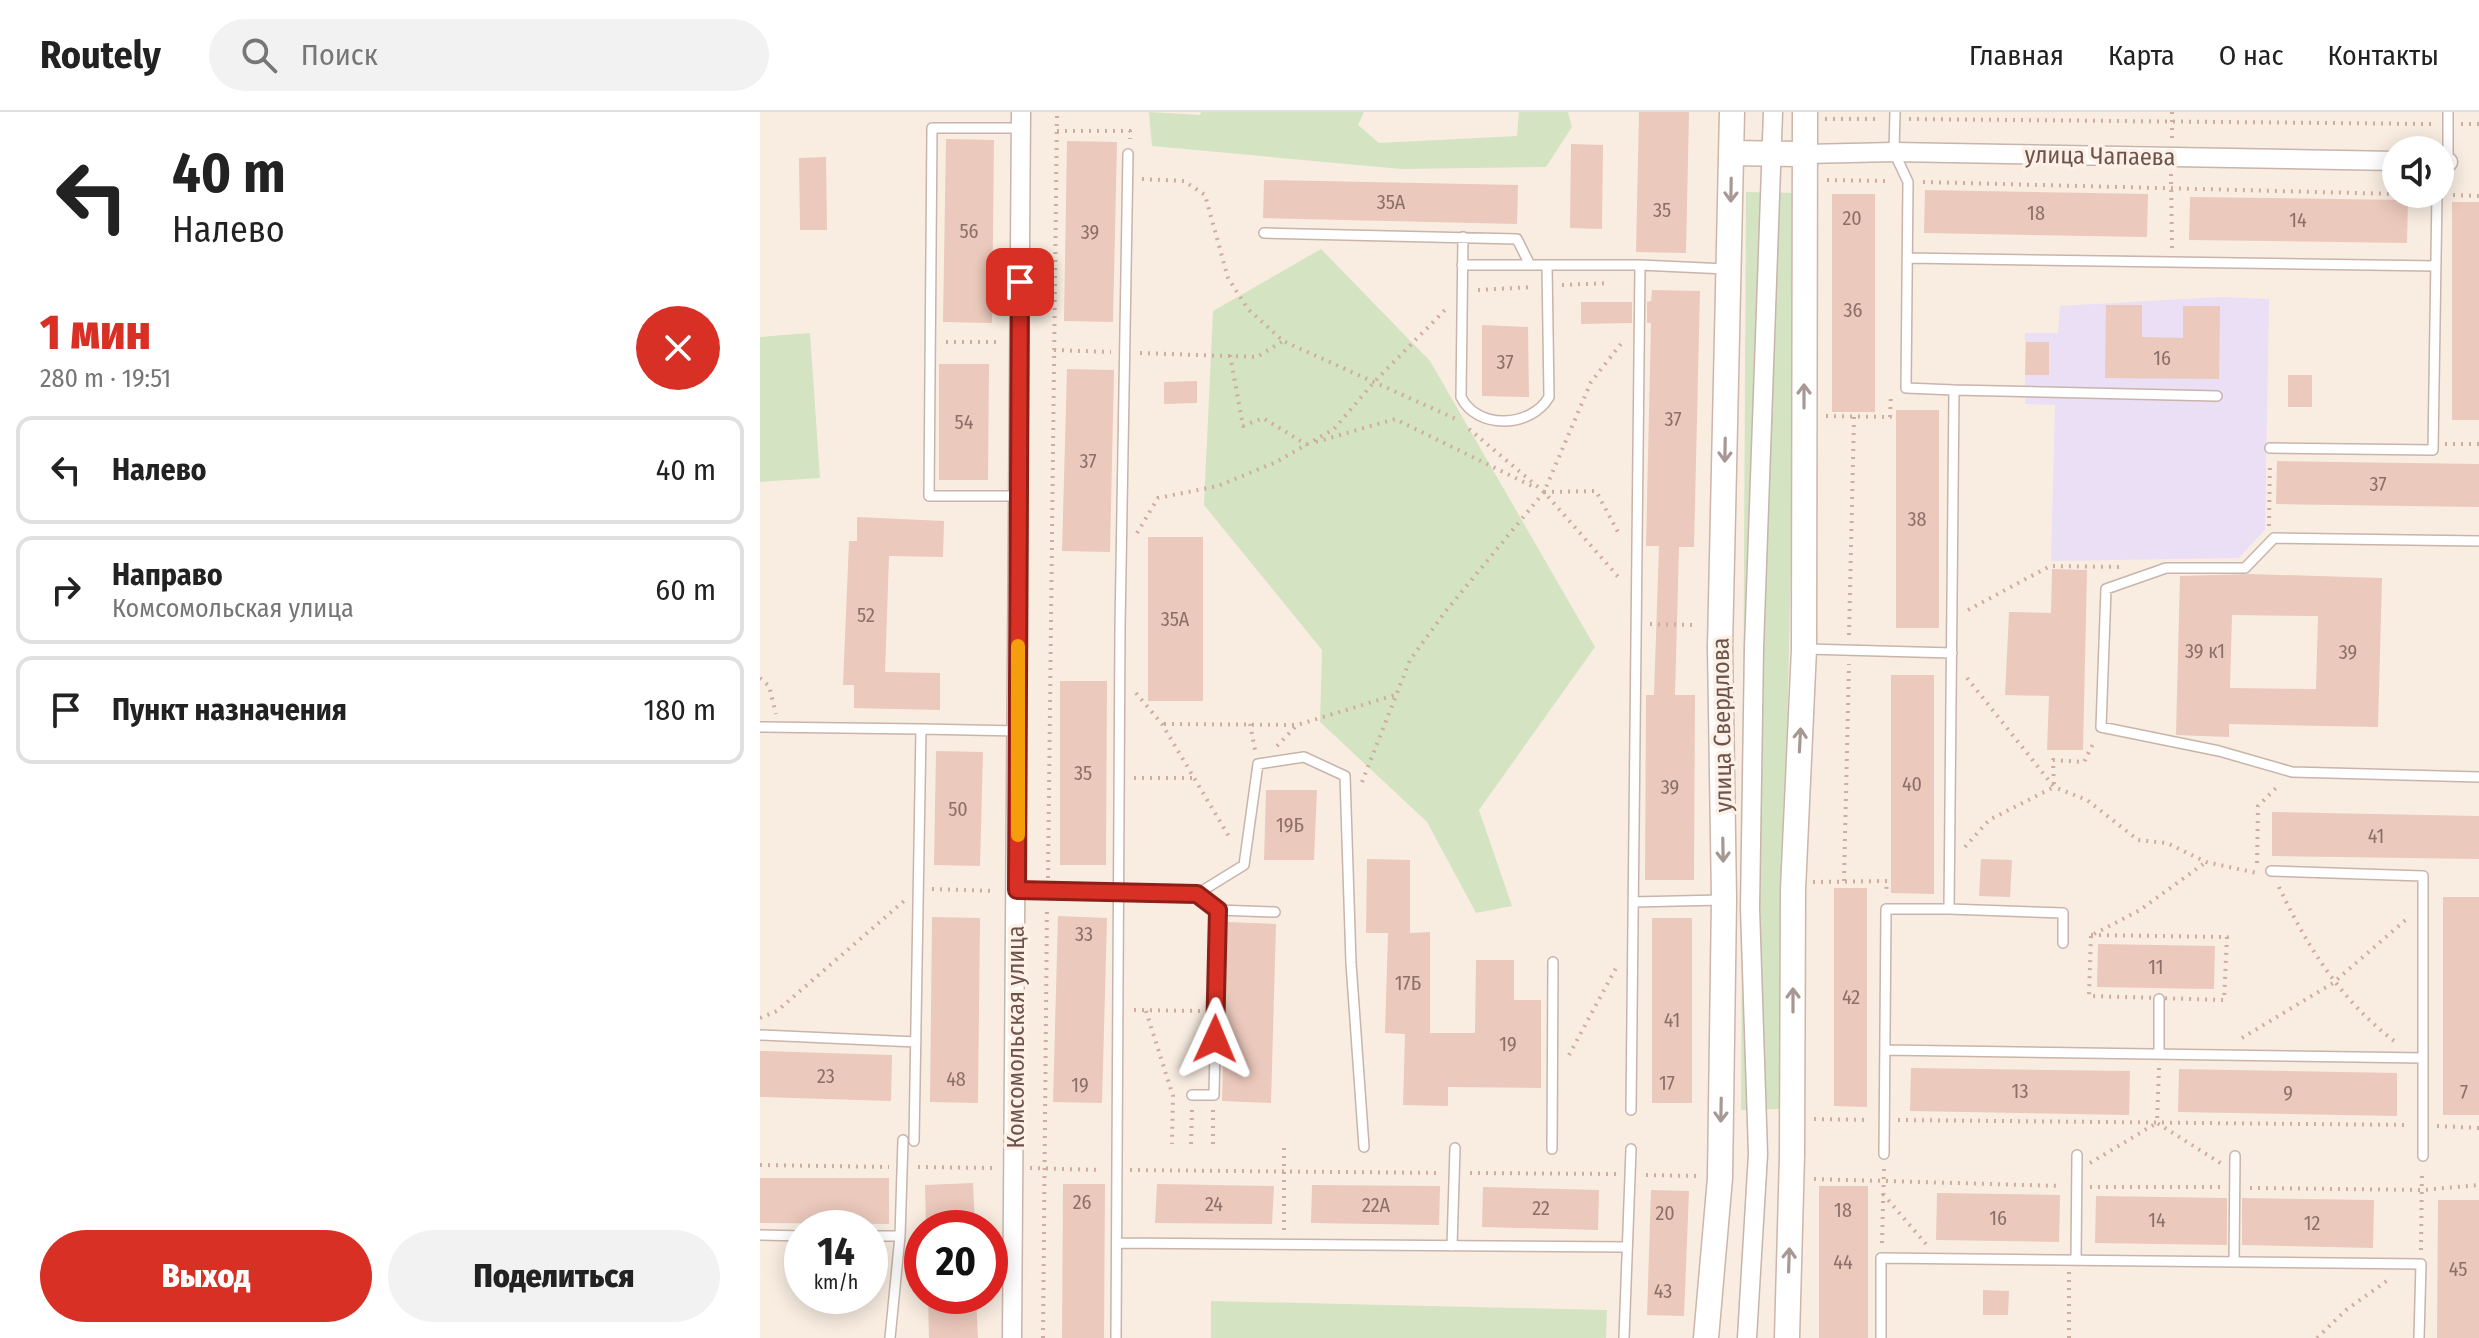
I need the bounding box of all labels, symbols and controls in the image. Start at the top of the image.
search box [209,19,769,91]
text: Routely [40,32,161,78]
icon: search [237,33,281,77]
text: Поиск [301,37,378,73]
text: Главная [1969,39,2064,72]
text: Карта [2108,39,2175,72]
text: О нас [2219,39,2284,72]
text: Контакты [2328,39,2439,72]
map controls [2382,136,2454,208]
button: sound [2382,136,2454,208]
text: 40 m [172,140,286,207]
street label: улица Чапаева [2024,141,2176,171]
icon: left [40,144,144,248]
one-way arrow [1723,176,1739,203]
house number: 35А [1377,190,1406,214]
house number: 35 [1653,198,1671,222]
house number: 18 [2027,201,2045,225]
house number: 20 [1842,206,1862,230]
text: Налево [172,208,285,252]
house number: 14 [2289,208,2307,232]
house number: 56 [959,219,979,243]
house number: 39 [1081,220,1099,244]
pin [986,248,1054,316]
icon: arrive [998,260,1042,304]
house number: 36 [1844,298,1863,322]
text: 1 мин [40,304,151,362]
button: close [636,306,720,390]
house number: 16 [2153,346,2171,370]
house number: 37 [1496,350,1514,374]
text: 280 m · 19:51 [40,363,171,394]
one-way arrow [1796,383,1812,410]
house number: 37 [1664,407,1682,431]
house number: 54 [955,410,974,434]
one-way arrow [1717,436,1733,463]
icon: left [44,448,88,492]
house number: 37 [1079,449,1097,473]
text: Налево [112,452,207,488]
text: 40 m [656,452,716,488]
house number: 37 [2369,472,2387,496]
house number: 38 [1907,507,1927,531]
text: Направо [112,557,223,593]
icon: right [44,568,88,612]
text: 60 m [655,572,716,608]
text: Комсомольская улица [112,593,354,624]
house number: 52 [857,603,875,627]
house number: 35А [1161,607,1190,631]
street label: улица Свердлова [1706,637,1738,813]
house number: 39 к1 [2185,639,2225,663]
house number: 39 [2339,640,2357,664]
icon: arrive [44,688,88,732]
text: Пункт назначения [112,692,347,728]
text: 180 m [644,692,716,728]
one-way arrow [1793,727,1808,754]
house number: 35 [1074,761,1092,785]
house number: 40 [1902,772,1922,796]
house number: 39 [1661,775,1679,799]
house number: 50 [948,797,968,821]
house number: 19Б [1276,813,1304,837]
house number: 41 [2368,824,2384,848]
one-way arrow [1716,836,1731,863]
house number: 33 [1075,922,1093,946]
street label: Комсомольская улица [1002,925,1030,1149]
house number: 11 [2148,955,2164,979]
house number: 17Б [1395,971,1421,995]
house number: 42 [1842,985,1860,1009]
one-way arrow [1785,987,1801,1014]
position arrow [1173,997,1257,1081]
house number: 41 [1664,1008,1680,1032]
house number: 19 [1499,1032,1517,1056]
house number: 23 [817,1064,835,1088]
house number: 48 [946,1067,966,1091]
house number: 17 [1659,1071,1675,1095]
house number: 19 [1071,1073,1089,1097]
house number: 13 [2012,1079,2028,1103]
house number: 7 [2460,1080,2468,1104]
house number: 9 [2283,1081,2293,1105]
one-way arrow [1713,1096,1729,1123]
house number: 26 [1073,1190,1091,1214]
house number: 24 [1205,1192,1223,1216]
house number: 22А [1362,1193,1391,1217]
house number: 22 [1532,1196,1550,1220]
house number: 18 [1834,1198,1852,1222]
house number: 20 [1655,1201,1675,1225]
house number: 16 [1989,1206,2007,1230]
house number: 14 [2148,1208,2166,1232]
speed limit sign: 20 [904,1210,1008,1314]
house number: 12 [2304,1211,2320,1235]
text: 14 [817,1228,855,1276]
button: Выход [40,1230,372,1322]
button: Поделиться [388,1230,720,1322]
one-way arrow [1782,1247,1797,1274]
house number: 44 [1833,1250,1853,1274]
house number: 45 [2449,1257,2467,1281]
text: km/h [814,1270,858,1294]
house number: 43 [1654,1279,1672,1303]

